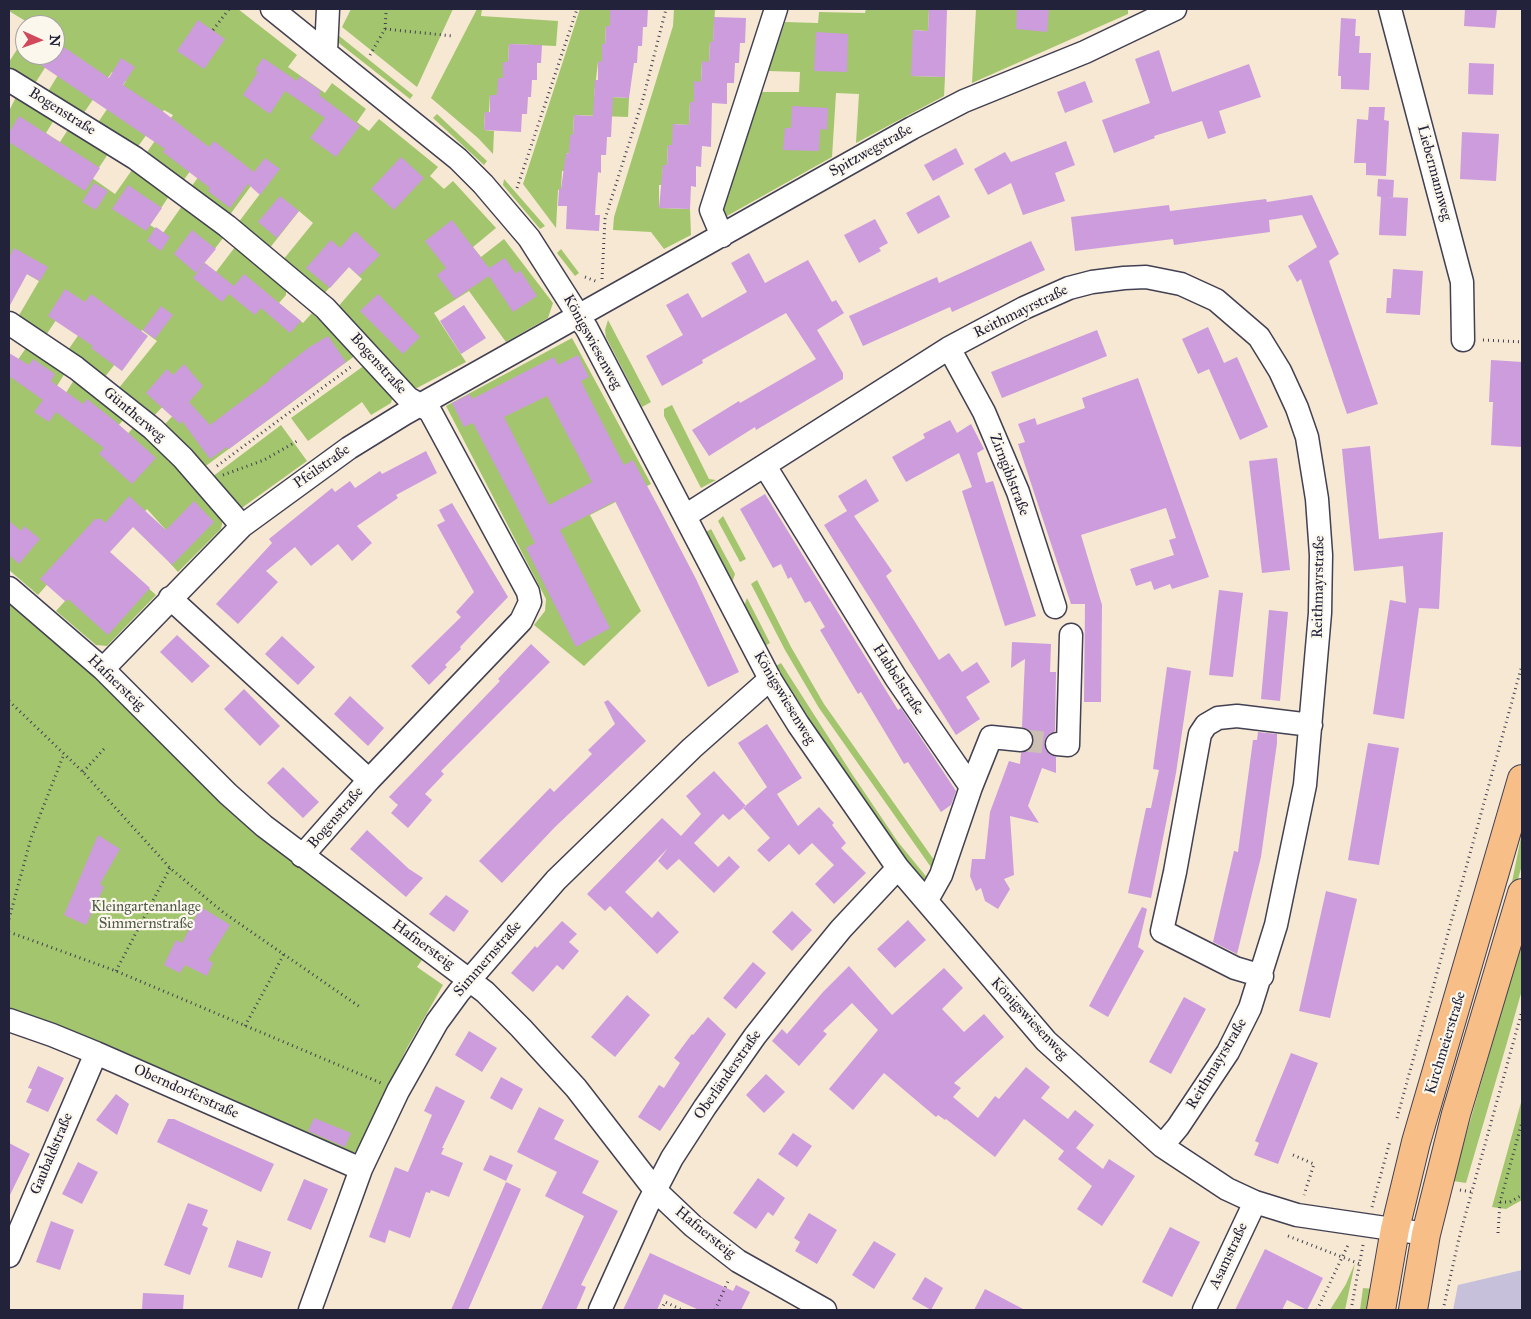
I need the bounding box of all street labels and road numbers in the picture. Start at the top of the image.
street label: Bogenstraße [25,84,99,140]
street label: Spitzwegstraße [826,121,916,181]
street label: Liebermannweg [1413,123,1455,223]
street label: Reithmayrstraße [971,281,1071,343]
street label: Königswiesenweg [559,291,625,393]
street label: Bogenstraße [346,330,410,398]
street label: Güntherweg [99,384,169,446]
street label: Zirngiblstraße [985,431,1033,519]
street label: Pfeilstraße [290,441,354,493]
street label: Reithmayrstraße [1309,536,1329,638]
street label: Habbelstraße [868,641,928,719]
street label: Königswiesenweg [749,648,819,748]
street label: Hafnersteig [84,651,148,715]
street label: Bogenstraße [304,784,368,852]
street label: Hafnersteig [388,916,458,974]
street label: Simmernstraße [450,917,526,1001]
street label: Königswiesenweg [986,974,1072,1064]
street label: Kirchmeierstraße [1422,989,1470,1097]
street label: Reithmayrstraße [1183,1015,1251,1113]
street label: Oberländerstraße [690,1027,766,1123]
street label: Oberndorferstraße [131,1061,241,1123]
street label: Gaubaldstraße [27,1110,77,1198]
street label: Hafnersteig [671,1203,739,1263]
street label: Asamstraße [1206,1220,1252,1292]

